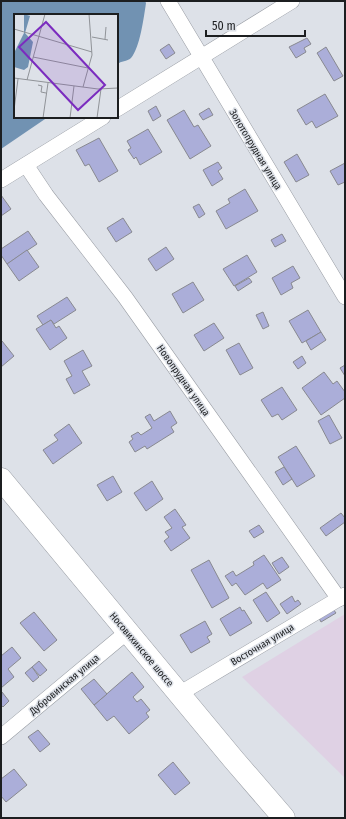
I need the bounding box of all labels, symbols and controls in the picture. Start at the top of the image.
scale bar [206,12,305,38]
inset map [14,14,118,118]
text: 50 m [212,19,236,33]
street label: Золотопрудная улица [226,107,284,192]
street label: Новопрудная улица [154,343,212,419]
street label: Носовихинское шоссе [107,610,176,689]
street label: Восточная улица [229,621,296,668]
street label: Дубровинская улица [26,652,102,718]

